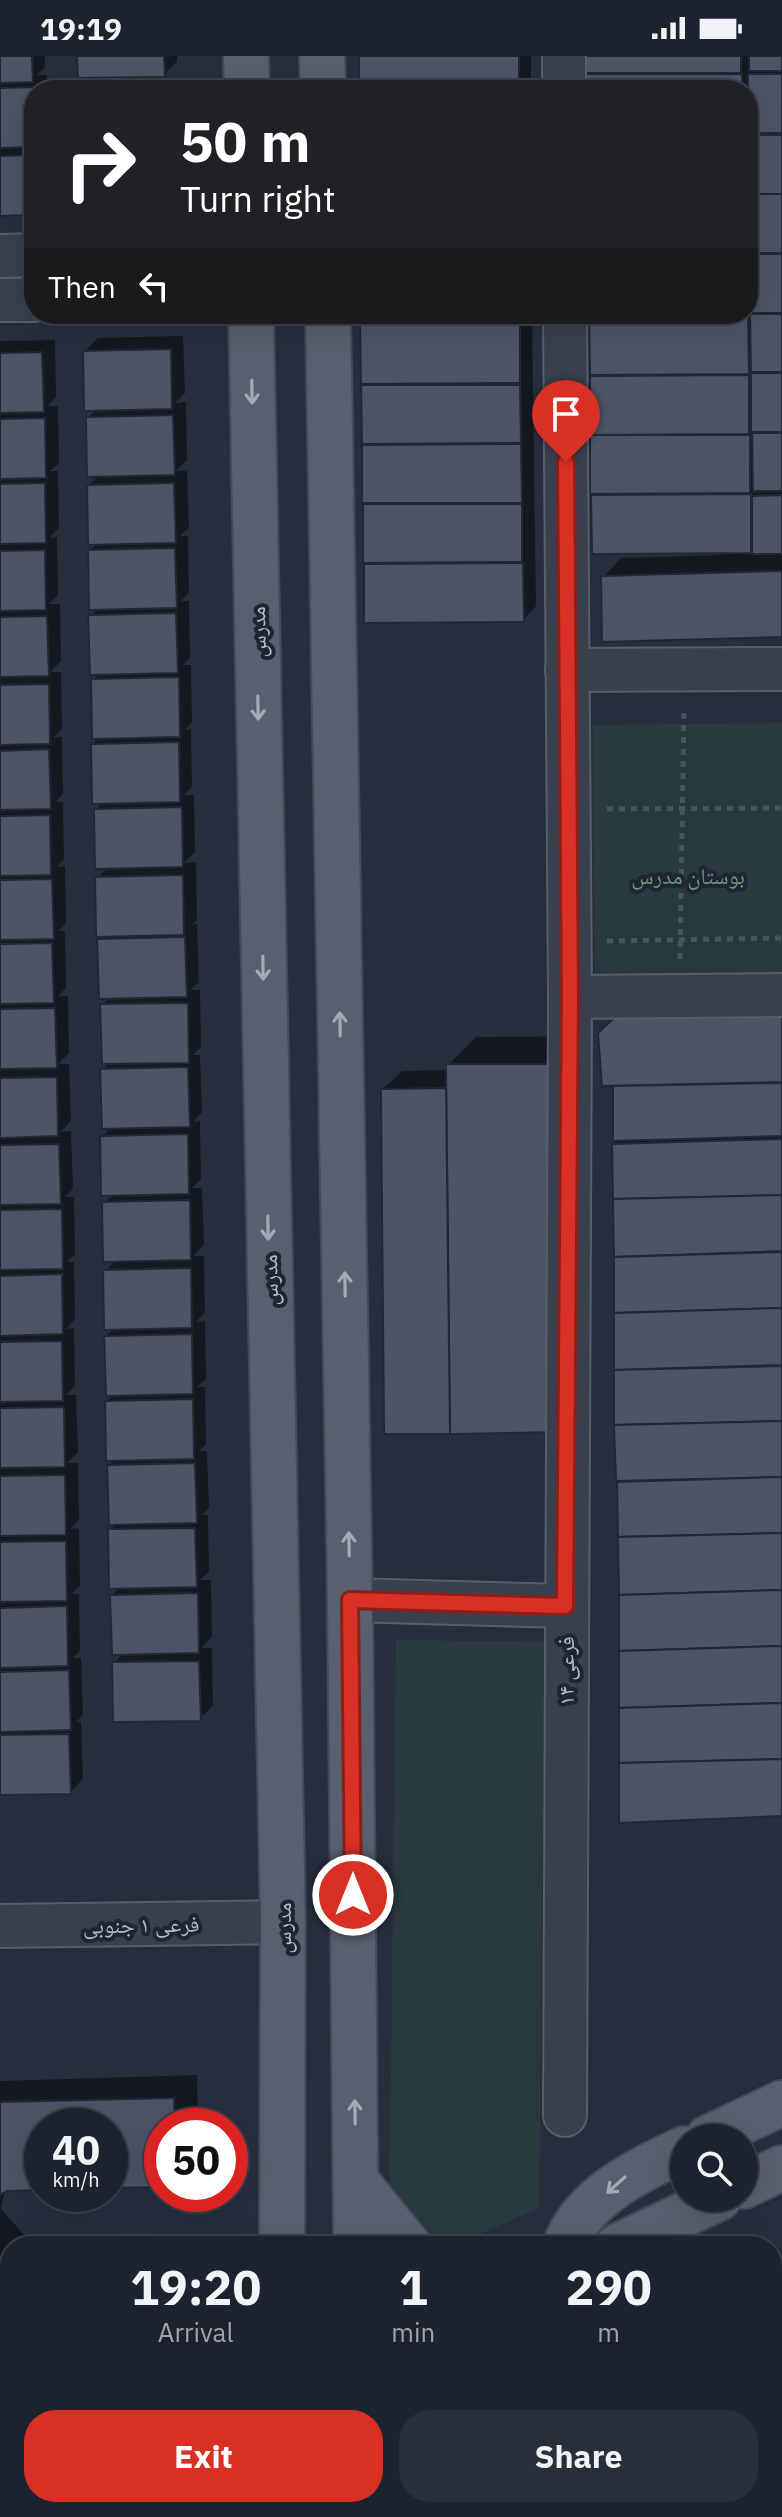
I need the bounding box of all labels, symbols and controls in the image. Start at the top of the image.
text: 19:19 [40,9,122,48]
text: 50 m [180,105,310,177]
icon: right [48,112,152,216]
text: Turn right [180,175,336,222]
icon: left [132,264,176,308]
text: Then [48,267,116,306]
one-way arrow [244,378,260,405]
pin [532,380,600,462]
icon: arrive [544,392,588,436]
street label: مدرس [242,606,272,658]
one-way arrow [250,694,266,721]
park label: بوستان مدرس [631,861,745,890]
one-way arrow [255,954,271,981]
one-way arrow [332,1011,348,1038]
one-way arrow [261,1214,276,1241]
street label: مدرس [254,1254,284,1306]
one-way arrow [337,1271,352,1298]
one-way arrow [341,1531,357,1558]
street label: فرعی ۱۴ [551,1636,580,1706]
position arrow [311,1853,395,1937]
street label: مدرس [268,1902,297,1954]
street label: فرعی ۱ جنوبی [82,1908,200,1940]
one-way arrow [347,2099,363,2126]
speed limit sign: 50 [144,2108,248,2212]
text: 40 [52,2124,100,2176]
map controls [670,2124,758,2212]
button: search [670,2124,758,2212]
text: km/h [52,2166,100,2193]
one-way arrow [606,2176,626,2194]
text: 19:20 [130,2256,261,2318]
text: 1 [399,2256,428,2318]
text: 290 [565,2256,652,2318]
text: Arrival [158,2315,234,2349]
text: min [391,2315,435,2349]
text: m [597,2315,620,2349]
button: Exit [24,2410,383,2502]
button: Share [399,2410,758,2502]

